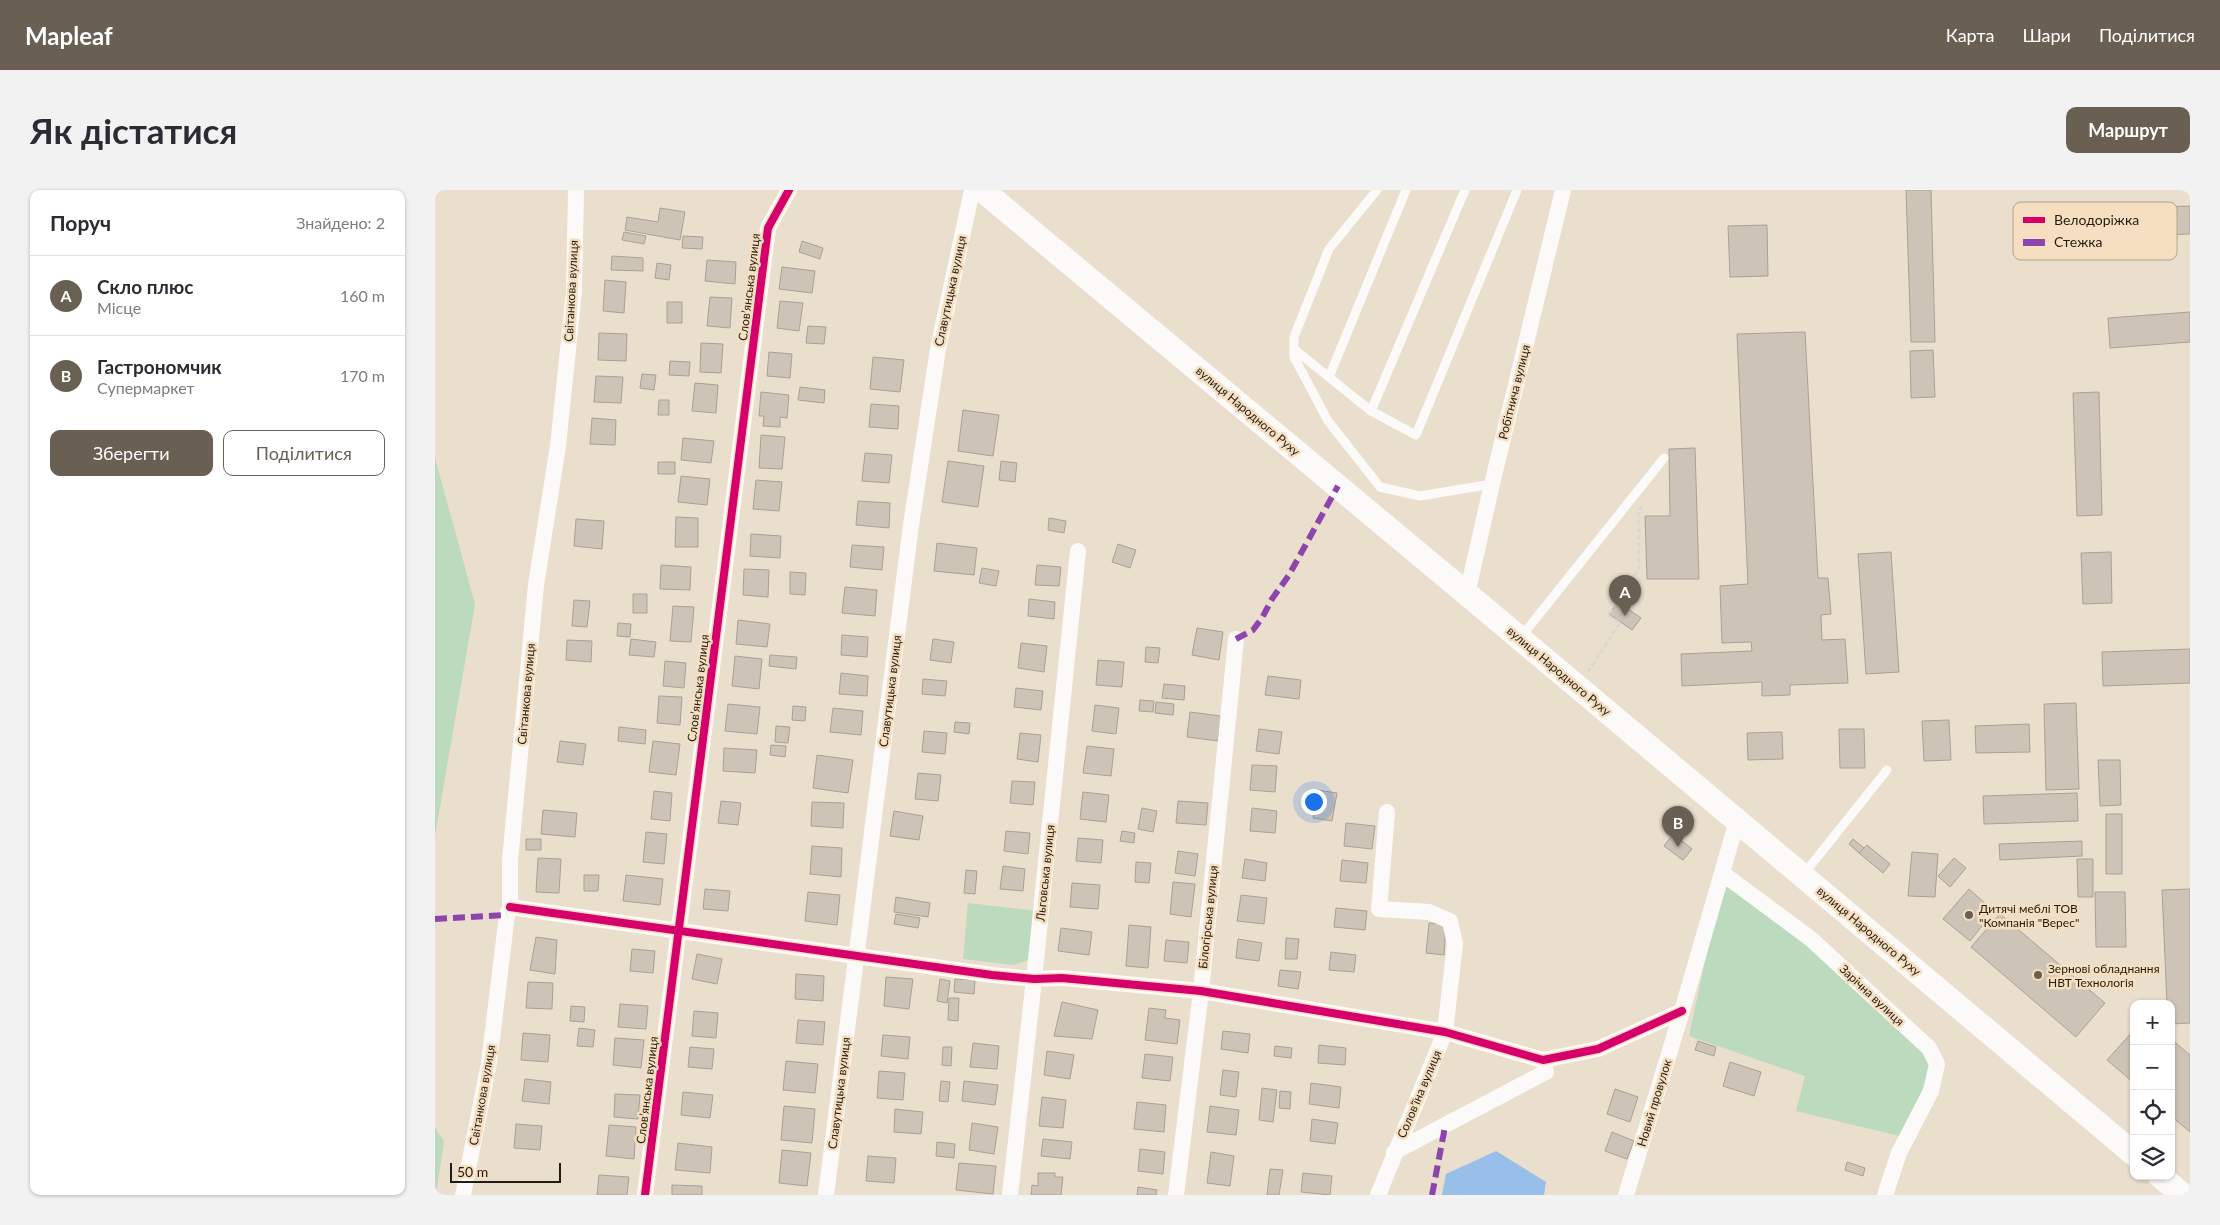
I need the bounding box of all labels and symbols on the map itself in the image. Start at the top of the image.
legend [2013,202,2177,260]
text: Велодоріжка [2054,211,2139,228]
street label: Словʼянська вулиця [735,232,763,342]
text: Стежка [2054,233,2102,250]
street label: Славутицька вулиця [931,234,969,348]
street label: Світанкова вулиця [561,240,581,342]
street label: Робітнича вулиця [1495,343,1533,441]
street label: вулиця Народного Руху [1193,363,1304,459]
pin: A [1609,575,1641,616]
street label: вулиця Народного Руху [1504,623,1615,719]
street label: Словʼянська вулиця [684,633,712,743]
street label: Славутицька вулиця [876,634,904,748]
street label: Світанкова вулиця [514,643,538,745]
your location [1301,789,1327,815]
pin: B [1662,806,1694,847]
street label: Льговська вулиця [1032,824,1058,923]
street label: Білогірська вулиця [1195,864,1221,969]
street label: вулиця Народного Руху [1814,883,1925,979]
place label: Дитячі меблі ТОВ "Компанія "Верес" [1979,901,2079,930]
marker: Дитячі меблі ТОВ "Компанія "Верес" [1963,909,1975,921]
street label: Зарічна вулиця [1837,961,1907,1029]
place label: Зернові обладнання НВТ Технологія [2048,961,2160,990]
marker: Зернові обладнання НВТ Технологія [2032,969,2044,981]
street label: Словʼянська вулиця [633,1035,661,1145]
street label: Славутицька вулиця [825,1036,853,1150]
street label: Світанкова вулиця [466,1043,498,1146]
street label: Соловʼїна вулиця [1394,1048,1444,1140]
street label: Новий провулок [1634,1057,1675,1148]
scale bar [450,1160,561,1183]

